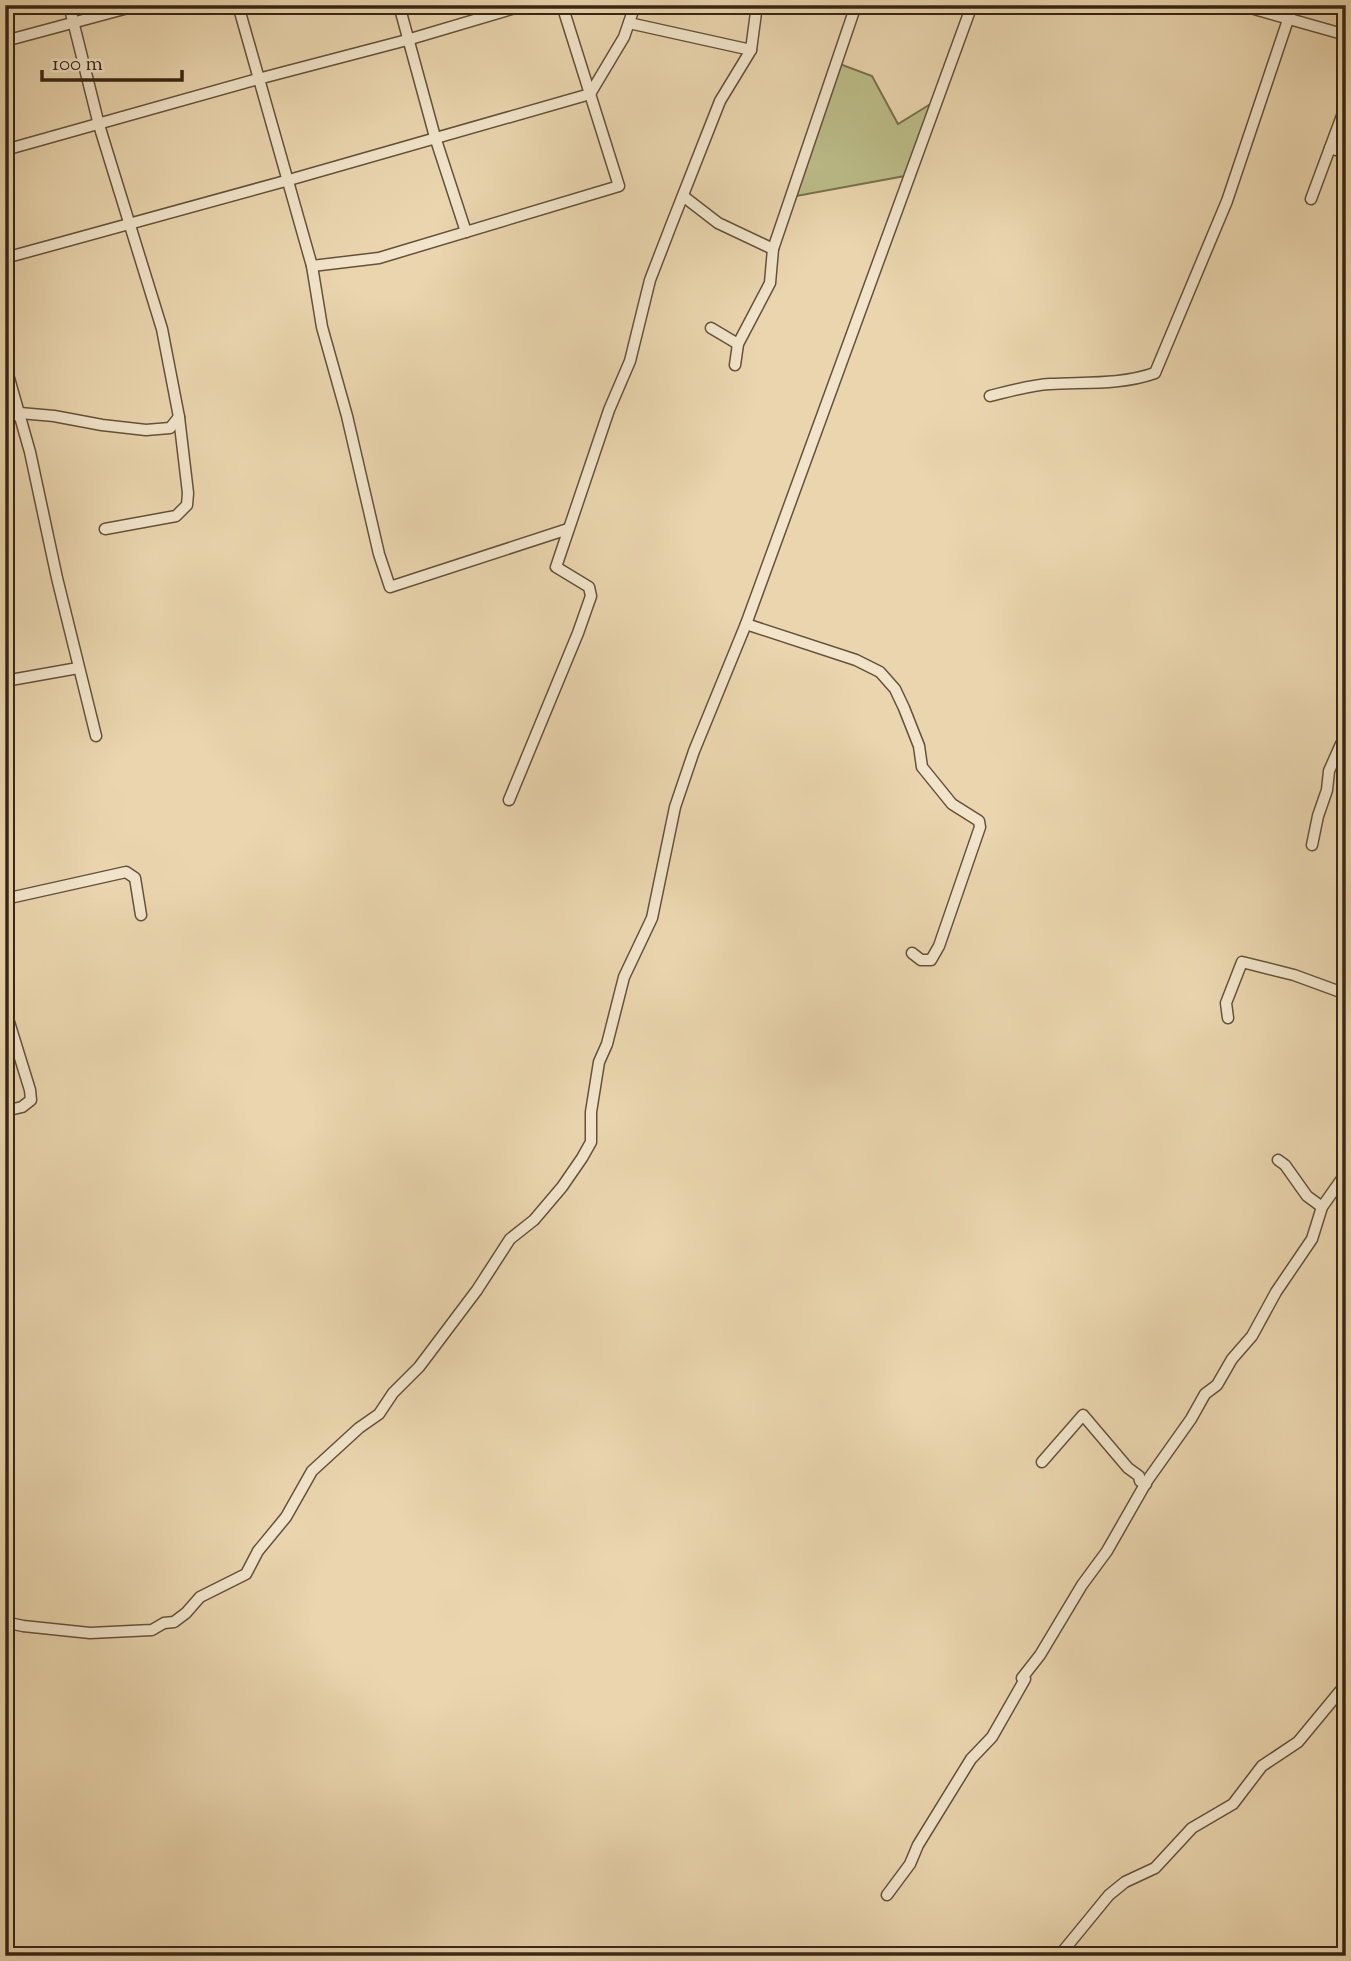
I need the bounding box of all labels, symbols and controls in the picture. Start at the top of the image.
scale bar [42,38,182,82]
text: 100 m [52,50,103,80]

